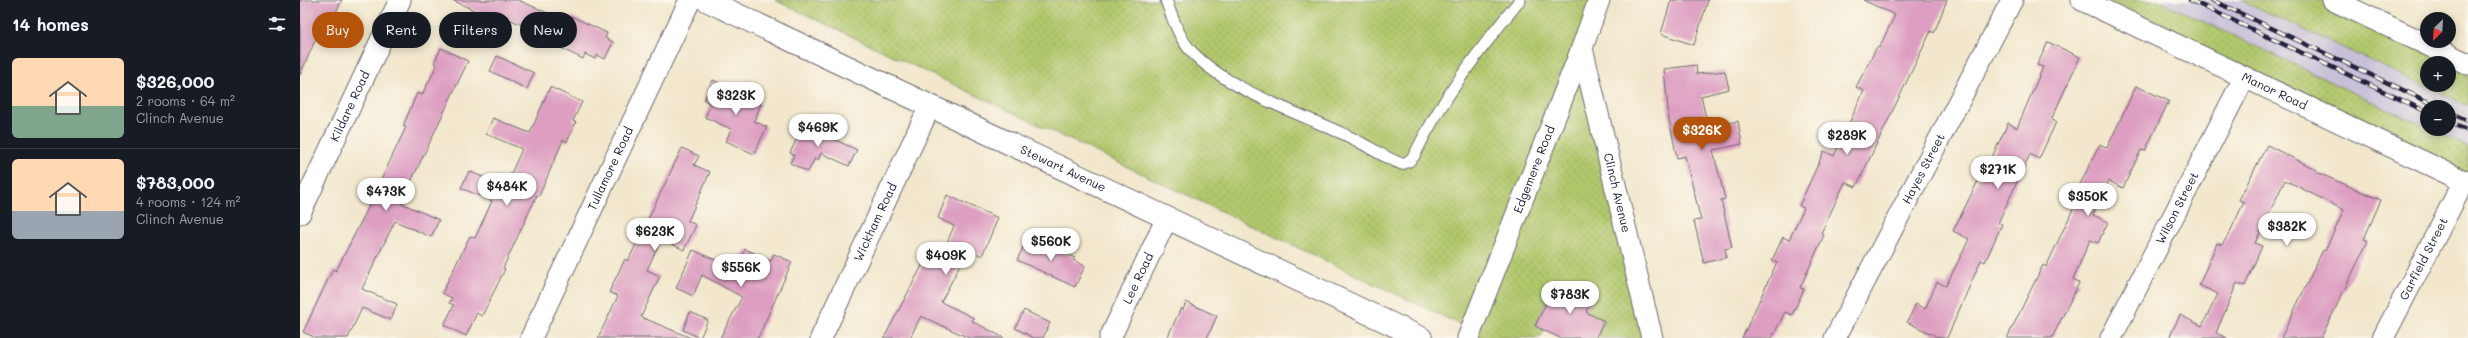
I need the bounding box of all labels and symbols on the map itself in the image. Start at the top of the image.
north arrow [2420,12,2456,48]
street label: Kildare Road [326,67,373,144]
street label: Manor Road [2240,68,2311,113]
pin: $323K [708,82,764,116]
pin: $469K [790,114,846,148]
pin: $326K [1674,117,1730,151]
pin: $289K [1819,122,1875,156]
street label: Edgemere Road [1509,123,1558,215]
street label: Tullamore Road [583,124,636,213]
street label: Hayes Street [1898,130,1948,206]
street label: Stewart Avenue [1018,141,1109,195]
street label: Clinch Avenue [1601,151,1635,234]
pin: $271K [1970,156,2026,190]
street label: Wilson Street [2151,169,2202,246]
pin: $484K [479,173,535,207]
pin: $473K [358,178,414,212]
street label: Wickham Road [849,179,900,264]
pin: $350K [2060,183,2116,217]
pin: $382K [2259,213,2315,247]
street label: Garfield Street [2395,214,2451,303]
pin: $623K [627,218,683,252]
pin: $560K [1023,228,1079,262]
pin: $409K [918,242,974,276]
street label: Lee Road [1118,249,1157,306]
pin: $556K [713,254,769,288]
pin: $783K [1542,281,1598,315]

